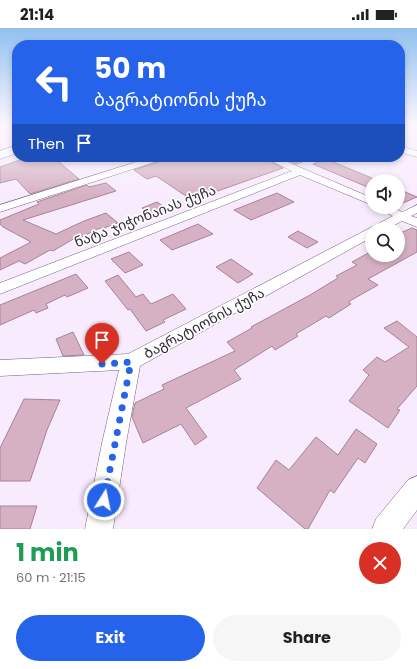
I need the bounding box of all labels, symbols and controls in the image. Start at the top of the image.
text: 21:14 [20,4,54,25]
text: 50 m [94,49,166,88]
icon: left [28,56,80,108]
text: ბაგრატიონის ქუჩა [94,87,267,112]
icon: arrive [73,132,95,154]
text: Then [28,133,65,154]
map controls [365,174,405,262]
button: sound [365,174,405,214]
street label: ნატა ჯიჭონაიას ქუჩა [71,180,219,252]
button: search [365,222,405,262]
street label: ბაგრატიონის ქუჩა [140,283,268,363]
pin [85,323,119,364]
icon: arrive [91,329,113,351]
position arrow [83,479,125,521]
text: 1 min [16,536,79,569]
button: close [359,542,401,584]
text: 60 m · 21:15 [16,568,86,587]
button: Exit [16,615,205,661]
button: Share [213,615,401,661]

